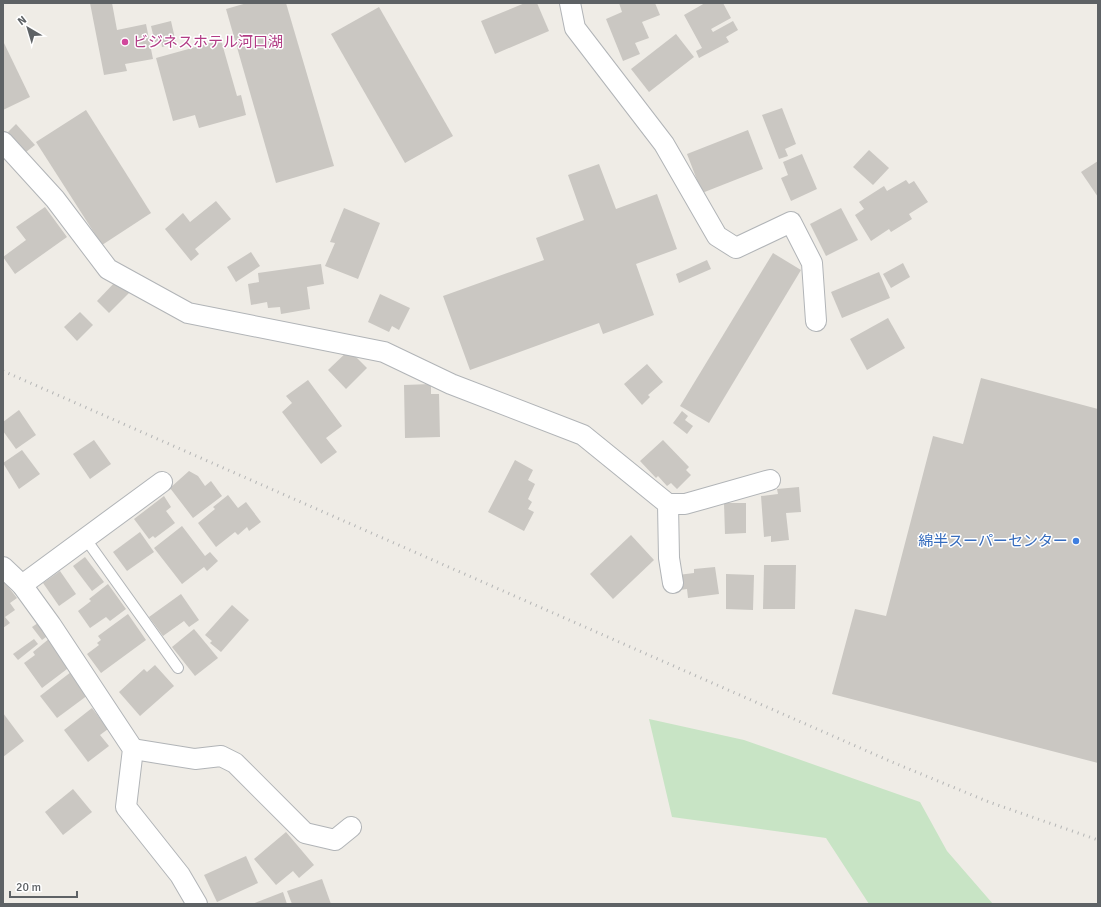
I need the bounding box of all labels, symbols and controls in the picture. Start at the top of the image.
north arrow [8,8,48,48]
text: N [15,13,29,28]
place label: ビジネスホテル河口湖 [133,33,283,51]
marker: ビジネスホテル河口湖 [120,37,130,47]
place label: 綿半スーパーセンター [918,532,1068,550]
marker: 綿半スーパーセンター [1071,536,1081,546]
scale bar [10,873,77,899]
text: 20 m [16,880,41,895]

